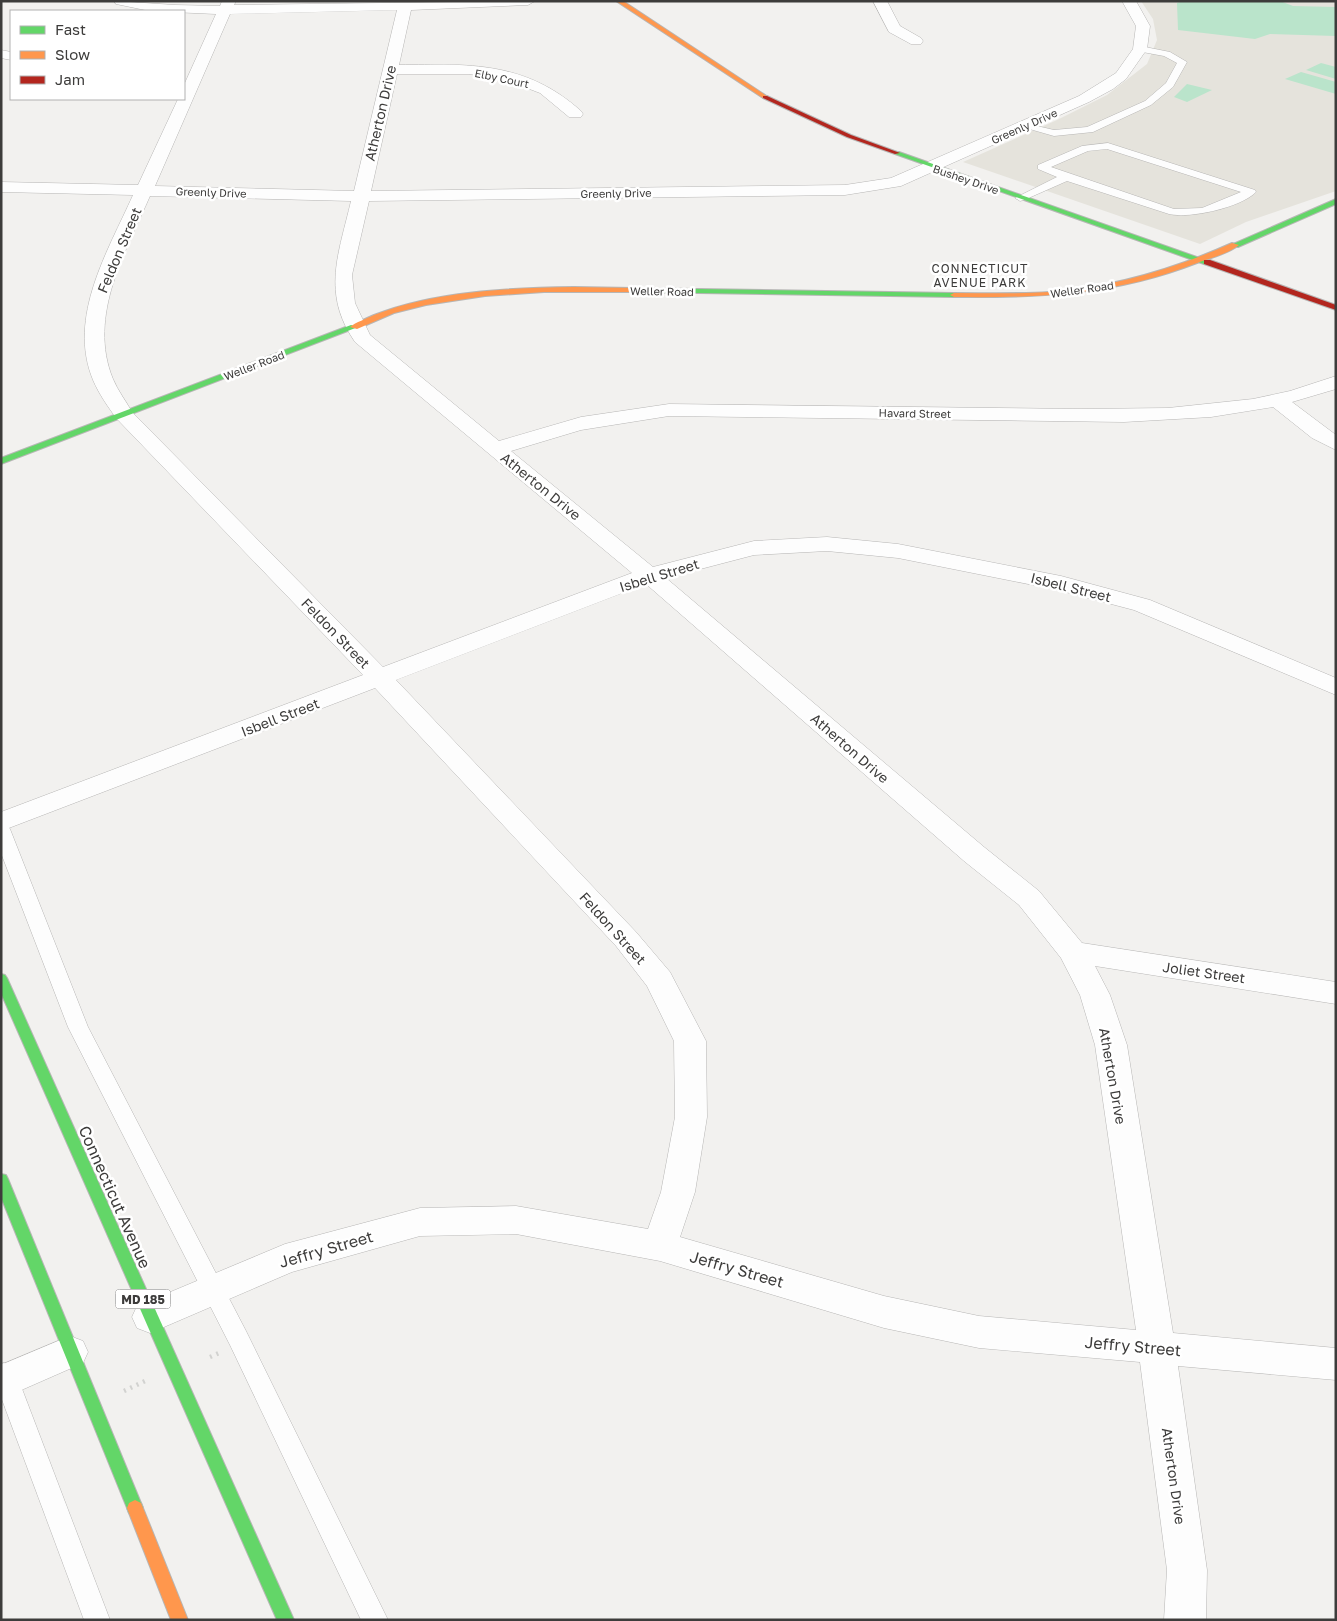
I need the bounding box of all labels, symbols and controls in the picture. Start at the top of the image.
legend [10,10,185,100]
text: Fast [55,20,86,38]
text: Slow [55,45,90,63]
street label: Atherton Drive [361,63,399,163]
street label: Elby Court [474,66,530,90]
text: Jam [55,70,85,88]
street label: Greenly Drive [989,106,1059,146]
street label: Bushey Drive [931,162,1001,196]
street label: Greenly Drive [175,184,247,200]
street label: Greenly Drive [580,186,652,200]
street label: Feldon Street [93,205,145,295]
district label: CONNECTICUT AVENUE PARK [931,261,1029,290]
street label: Weller Road [1049,278,1115,300]
street label: Weller Road [630,284,694,298]
street label: Weller Road [222,347,286,383]
street label: Havard Street [879,406,951,420]
street label: Atherton Drive [498,449,584,523]
street label: Isbell Street [617,555,701,595]
street label: Isbell Street [1029,569,1113,605]
street label: Feldon Street [298,594,374,672]
street label: Isbell Street [238,694,322,740]
street label: Atherton Drive [808,710,892,786]
street label: Feldon Street [576,888,650,968]
street label: Joliet Street [1162,958,1246,986]
street label: Atherton Drive [1096,1026,1130,1126]
street label: Connecticut Avenue [75,1123,155,1271]
street label: Jeffry Street [277,1226,375,1272]
street label: Jeffry Street [688,1246,786,1292]
road number: MD 185 [116,1290,170,1308]
street label: Jeffry Street [1084,1332,1182,1360]
street label: Atherton Drive [1159,1426,1189,1526]

